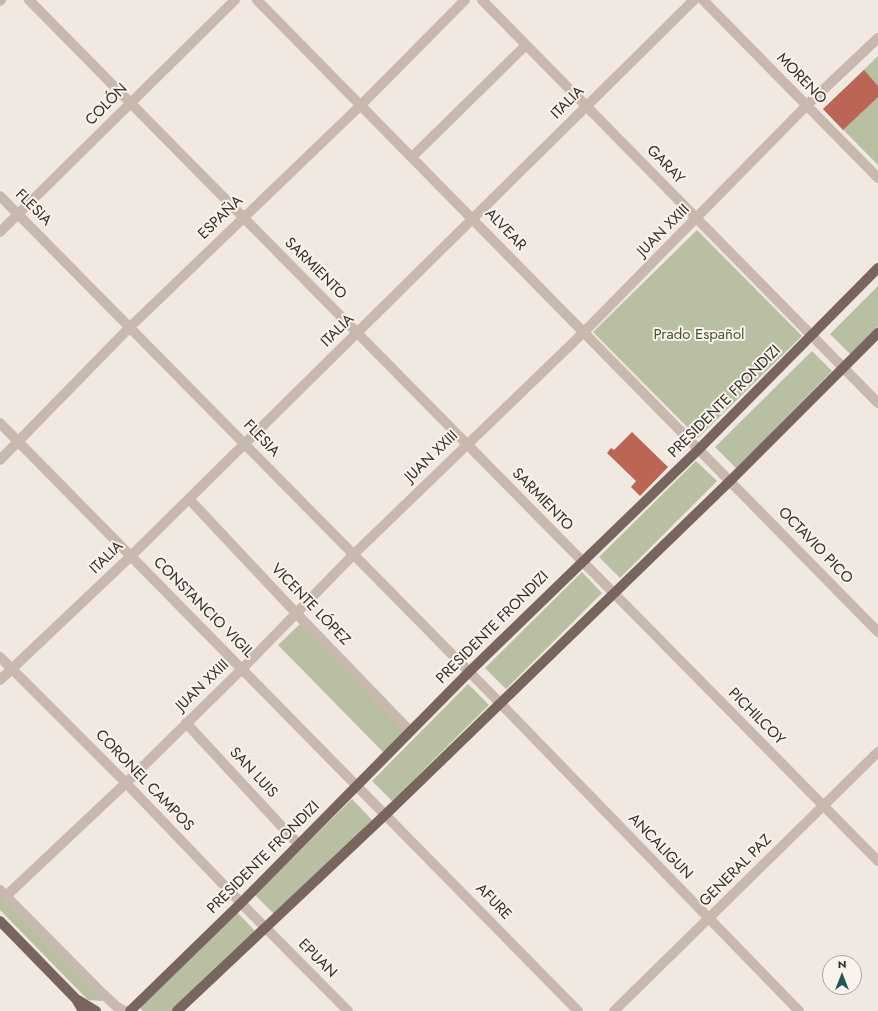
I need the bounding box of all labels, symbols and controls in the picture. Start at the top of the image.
street label: MORENO [772,50,830,108]
street label: COLÓN [82,80,132,130]
street label: ITALIA [548,83,588,123]
street label: GARAY [642,142,688,188]
street label: FLESIA [11,186,55,230]
street label: ESPAÑA [195,192,247,244]
street label: JUAN XXIII [634,201,694,261]
street label: ALVEAR [481,205,529,255]
street label: SARMIENTO [280,234,350,304]
street label: ITALIA [318,311,358,351]
park label: Prado Español [653,326,745,344]
street label: PRESIDENTE FRONDIZI [665,342,785,462]
street label: FLESIA [239,417,283,461]
street label: JUAN XXIII [402,427,462,487]
street label: SARMIENTO [508,465,576,535]
street label: OCTAVIO PICO [774,504,856,588]
street label: ITALIA [87,538,127,578]
street label: CONSTANCIO VIGIL [149,554,257,662]
street label: VICENTE LÓPEZ [267,561,353,649]
street label: PRESIDENTE FRONDIZI [433,568,553,688]
street label: JUAN XXIII [173,656,233,716]
street label: PICHILCOY [724,685,788,749]
street label: CORONEL CAMPOS [91,727,197,835]
street label: SAN LUIS [225,744,281,802]
street label: PRESIDENTE FRONDIZI [204,798,324,918]
street label: ANCALIGUN [624,810,696,884]
street label: GENERAL PAZ [696,831,776,911]
street label: AFURE [471,880,515,924]
street label: EPUAN [294,936,340,982]
north arrow [822,955,862,995]
text: N [838,956,846,972]

